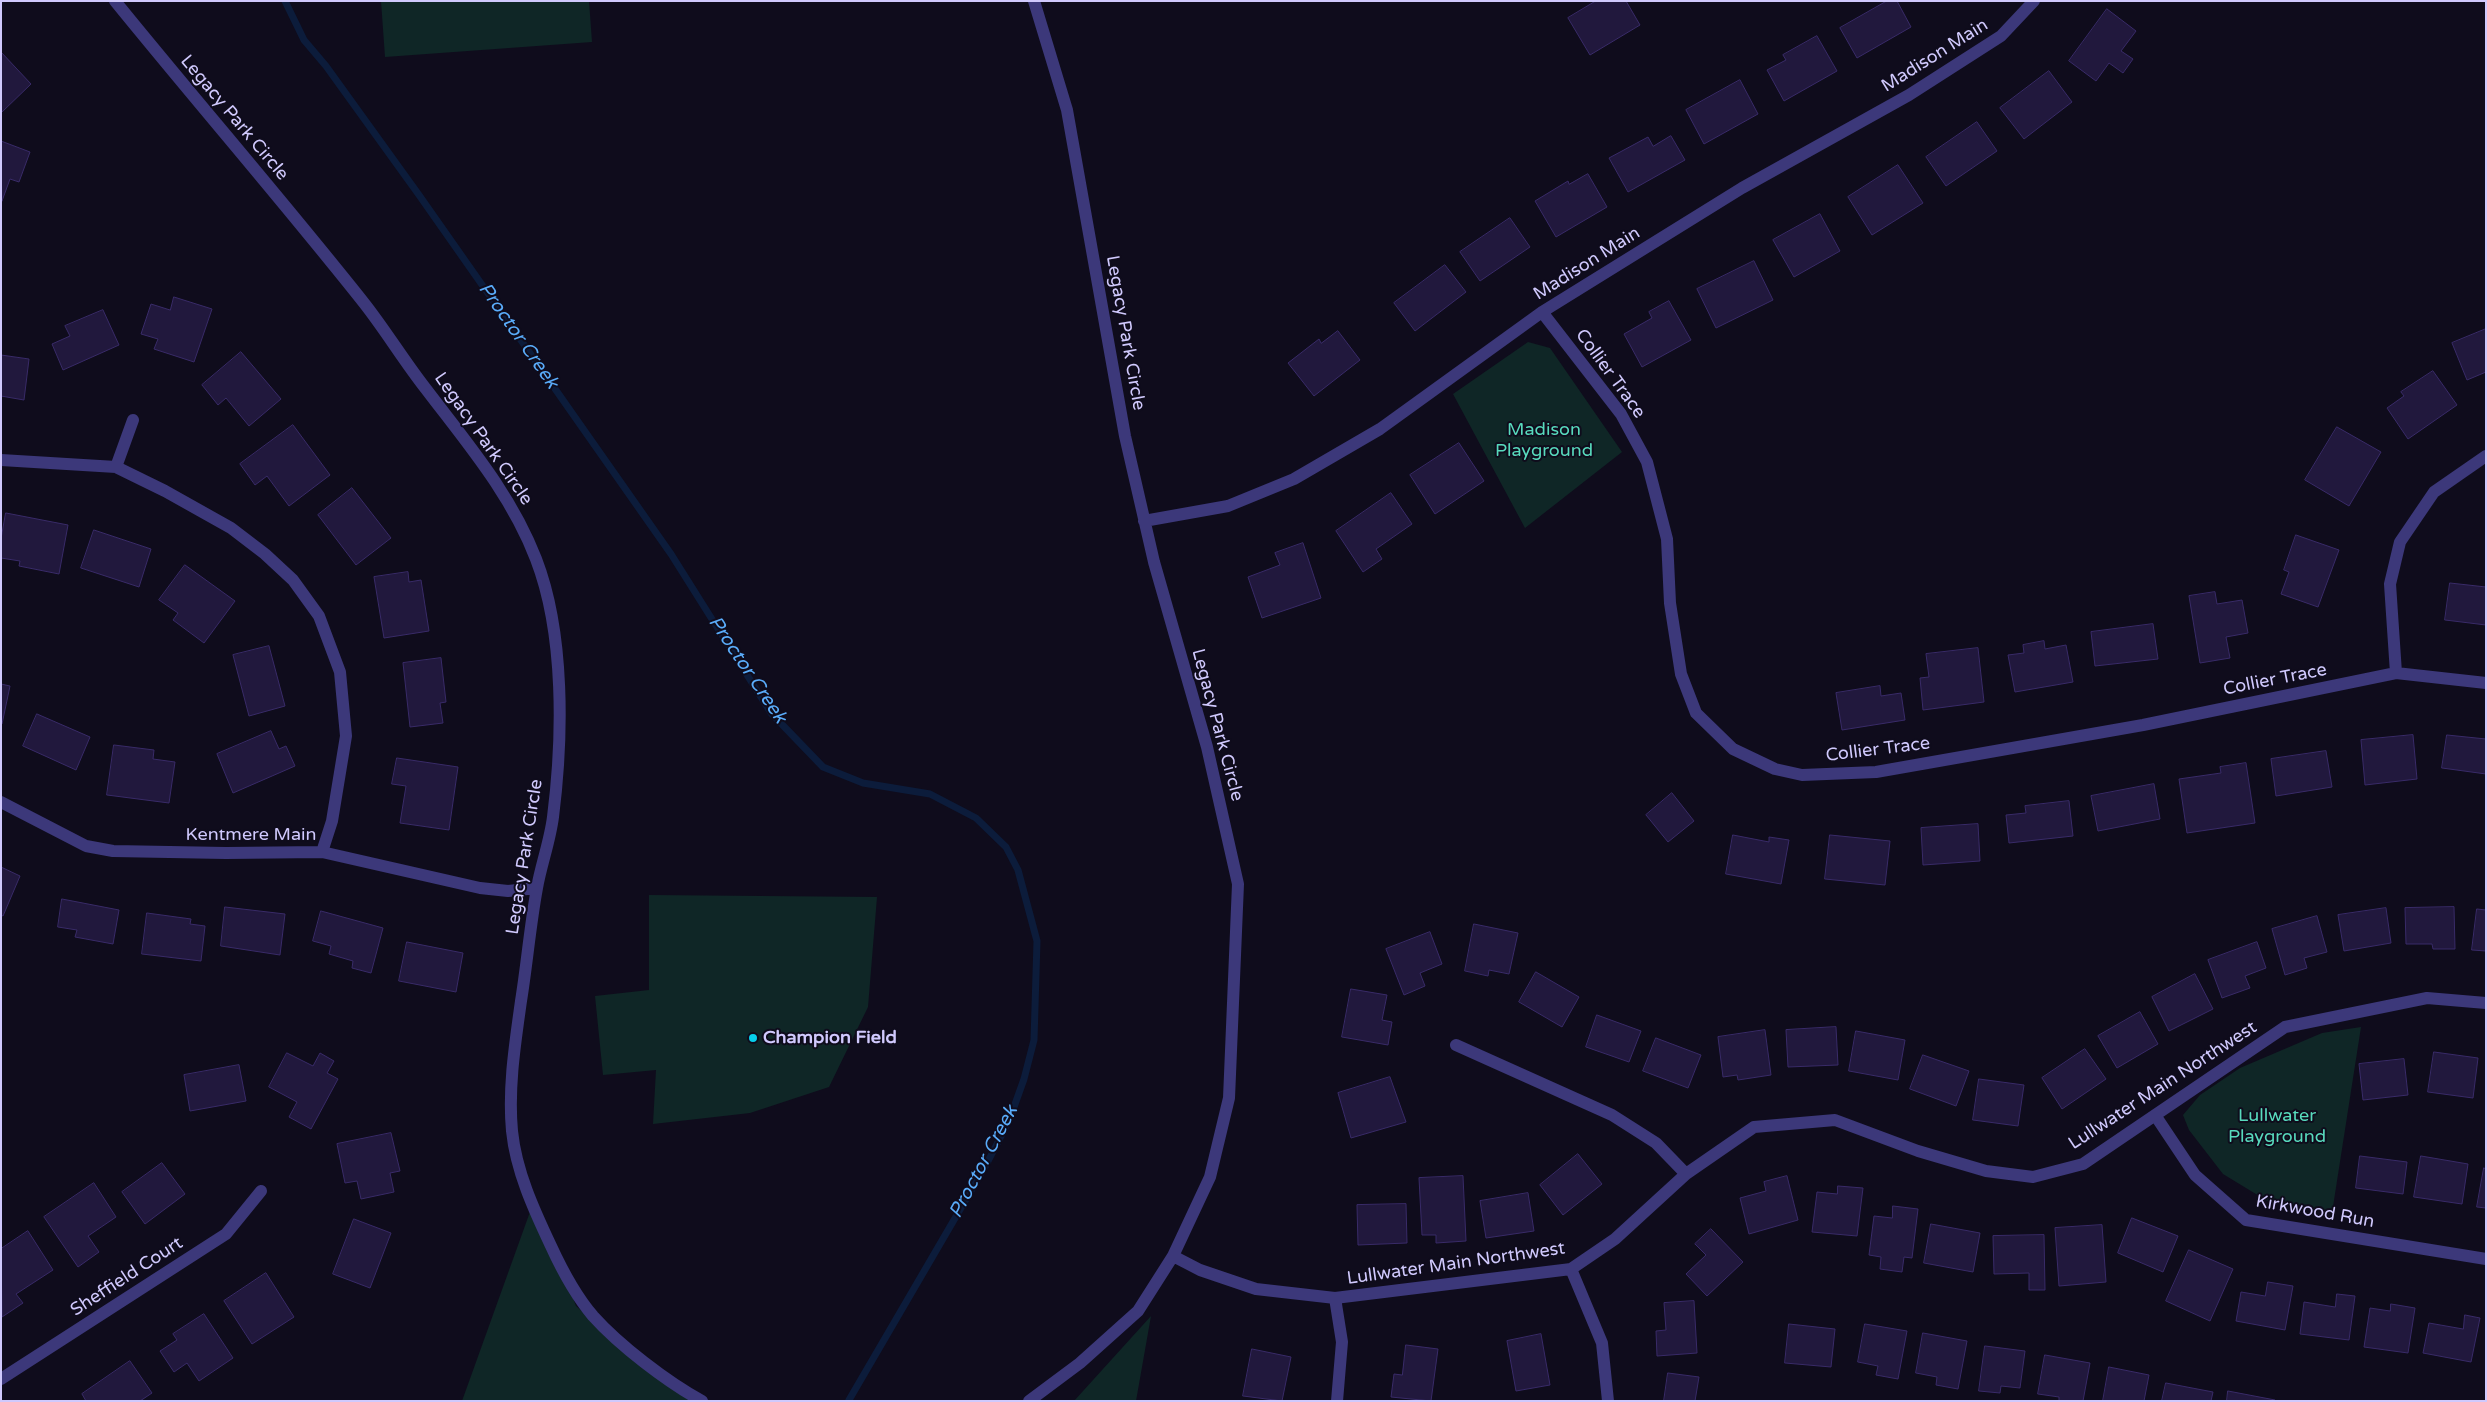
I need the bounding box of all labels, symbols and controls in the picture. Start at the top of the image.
street label: Madison Main [1878,15,1992,97]
street label: Legacy Park Circle [175,51,293,185]
street label: Madison Main [1530,223,1644,305]
street label: Legacy Park Circle [1101,254,1149,412]
water label: Proctor Creek [473,279,563,393]
street label: Collier Trace [1570,325,1650,423]
street label: Legacy Park Circle [429,369,537,509]
park label: Madison Playground [1495,419,1593,462]
water label: Proctor Creek [703,612,791,728]
street label: Legacy Park Circle [1186,646,1248,804]
street label: Collier Trace [2221,659,2329,701]
street label: Collier Trace [1825,733,1931,767]
street label: Legacy Park Circle [502,778,548,936]
street label: Kentmere Main [185,824,317,846]
street label: Lullwater Main Northwest [2065,1017,2261,1155]
place label: Champion Field [763,1027,897,1049]
marker: Champion Field [747,1032,759,1044]
water label: Proctor Creek [945,1102,1023,1222]
park label: Lullwater Playground [2228,1105,2326,1148]
street label: Kirkwood Run [2254,1191,2376,1233]
street label: Sheffield Court [67,1233,187,1321]
street label: Lullwater Main Northwest [1346,1238,1566,1290]

